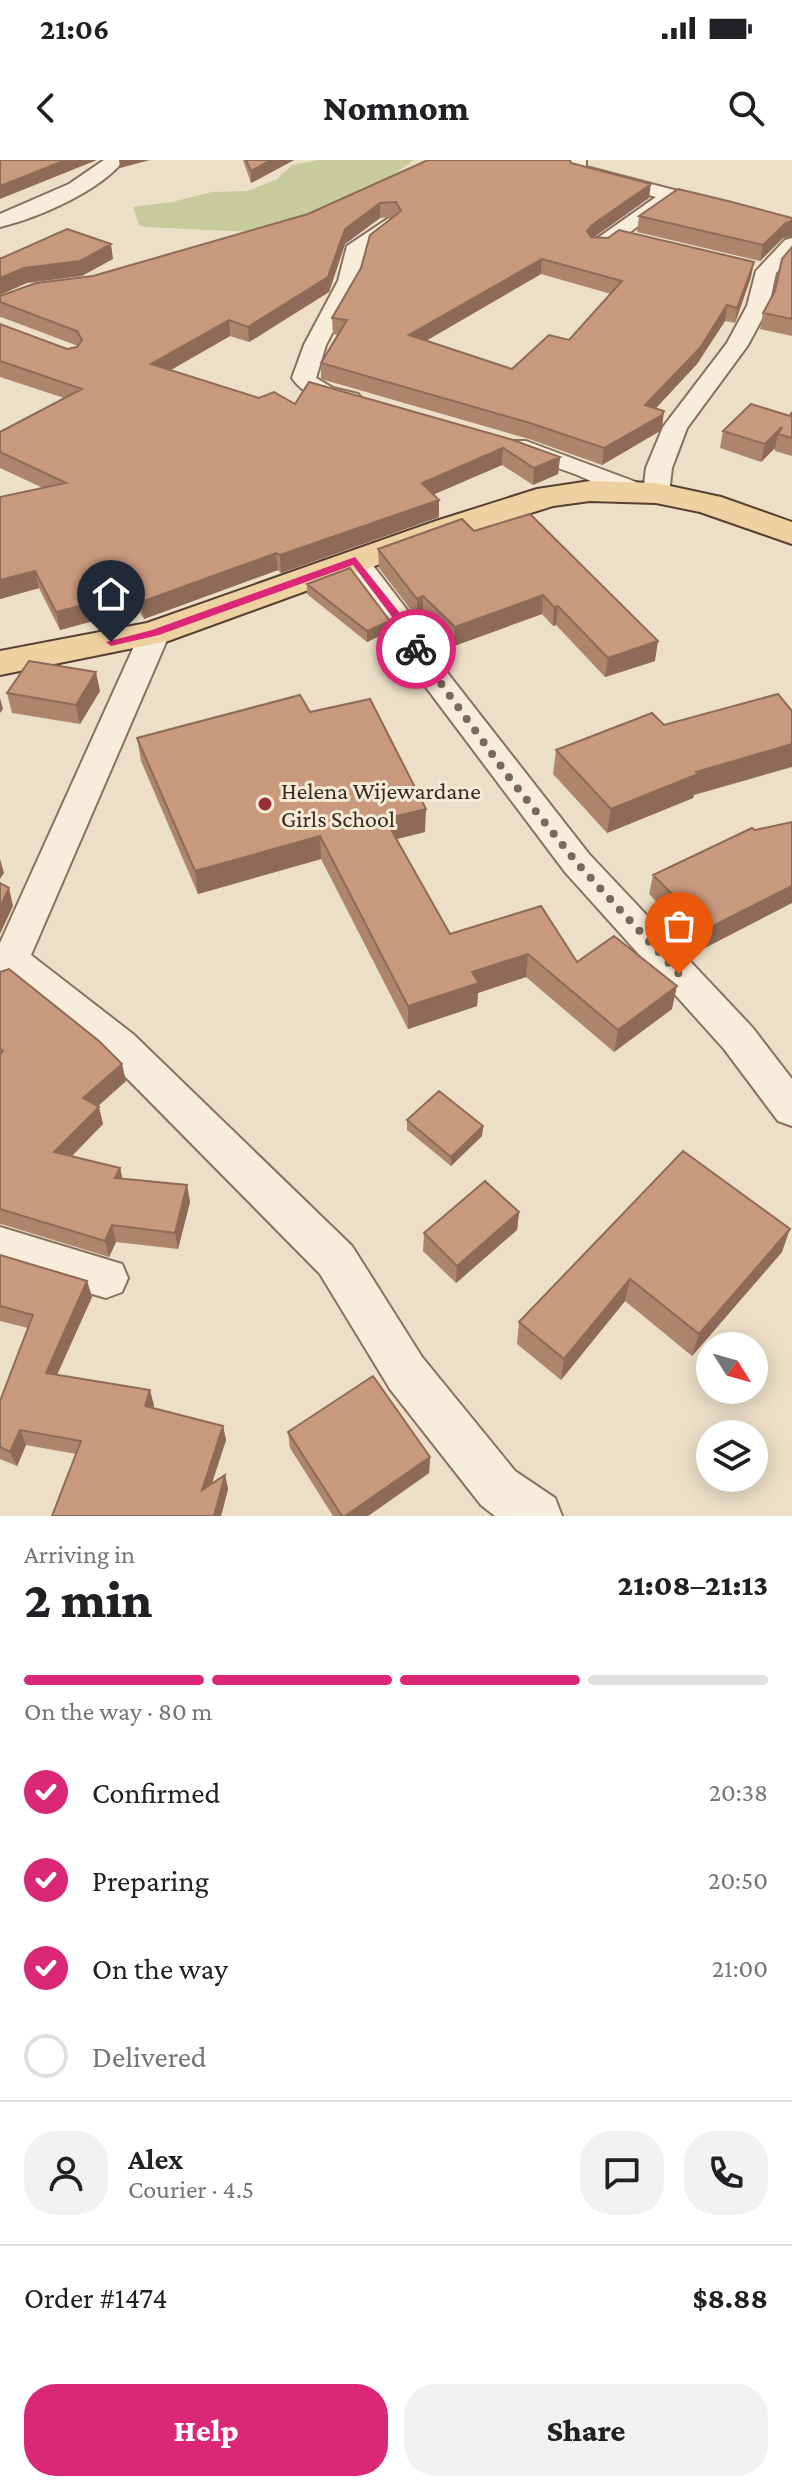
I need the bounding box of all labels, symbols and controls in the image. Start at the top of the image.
text: 21:06 [40,12,109,45]
icon: back [24,86,68,130]
icon: search [724,86,768,130]
text: Nomnom [323,88,469,128]
pin [77,560,145,642]
icon: home [89,572,133,616]
courier [376,609,456,689]
icon: bike [394,627,438,671]
place label: Helena Wijewardane Girls School [281,777,481,832]
marker: Helena Wijewardane Girls School [256,795,274,813]
pin [645,892,713,974]
icon: bag [657,904,701,948]
north arrow [696,1332,768,1404]
map controls [696,1332,768,1492]
button: layers [696,1420,768,1492]
text: Arriving in [24,1540,135,1569]
text: 21:08–21:13 [617,1568,768,1601]
text: 2 min [24,1570,152,1628]
text: On the way · 80 m [24,1697,212,1726]
icon: check [24,1770,68,1814]
text: Confirmed [92,1776,220,1809]
text: 20:38 [709,1778,768,1807]
icon: check [24,1858,68,1902]
text: Preparing [92,1864,209,1897]
text: 20:50 [708,1866,768,1895]
icon: check [24,1946,68,1990]
text: On the way [92,1952,228,1985]
text: 21:00 [712,1954,768,1983]
text: Delivered [92,2040,207,2073]
button: person [24,2131,108,2215]
button: chat [580,2131,664,2215]
button: phone [684,2131,768,2215]
text: Alex [128,2142,183,2175]
text: Courier · 4.5 [128,2175,254,2204]
text: Order #1474 [24,2281,168,2314]
text: $8.88 [692,2281,768,2314]
button: Help [24,2384,388,2476]
button: Share [404,2384,768,2476]

